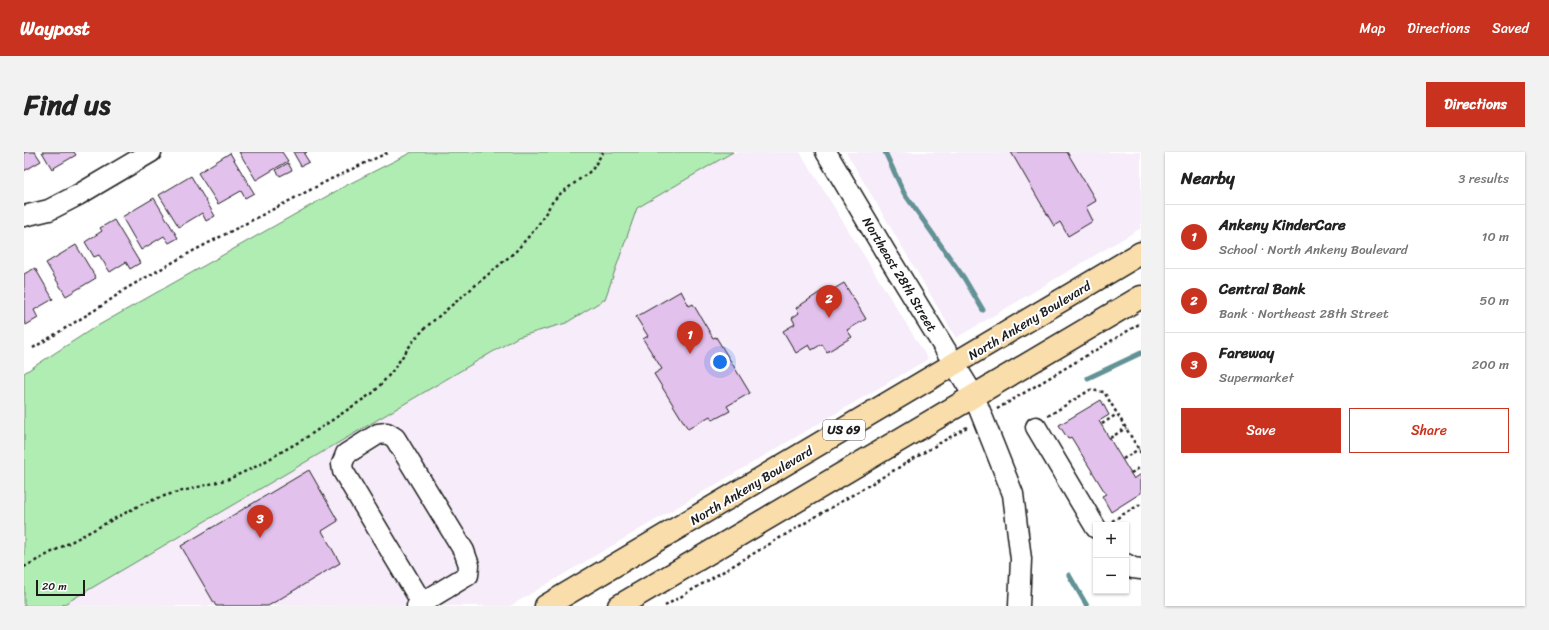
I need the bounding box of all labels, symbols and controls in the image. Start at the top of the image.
text: Waypost [20,12,90,45]
text: Map [1359,16,1385,41]
text: Directions [1407,16,1470,41]
text: Saved [1492,16,1529,41]
text: Find us [24,80,111,129]
button: Directions [1426,82,1525,127]
text: Nearby [1181,163,1235,193]
text: 3 results [1458,167,1509,190]
street label: Northeast 28th Street [856,212,943,336]
text: Ankeny KinderCare [1219,212,1346,238]
text: 1 [1191,225,1197,248]
text: 10 m [1482,225,1509,248]
text: School · North Ankeny Boulevard [1219,238,1408,261]
street label: North Ankeny Boulevard [963,274,1096,366]
text: Central Bank [1219,276,1306,302]
pin: 2 [816,285,842,318]
text: 2 [1190,289,1198,312]
text: 50 m [1479,289,1509,312]
text: Bank · Northeast 28th Street [1219,302,1389,325]
pin: 1 [677,321,703,354]
text: Fareway [1219,340,1274,366]
your location [710,352,730,372]
text: 3 [1190,353,1198,376]
text: 200 m [1472,353,1509,376]
text: Supermarket [1219,366,1294,389]
button: Save [1181,408,1341,453]
button: Share [1349,408,1509,453]
road number: US 69 [823,420,865,440]
street label: North Ankeny Boulevard [685,439,818,531]
pin: 3 [247,505,273,538]
map controls [1093,522,1129,594]
button: + [1093,522,1129,558]
button: − [1093,558,1129,594]
text: 20 m [42,577,67,596]
scale bar [36,578,85,597]

